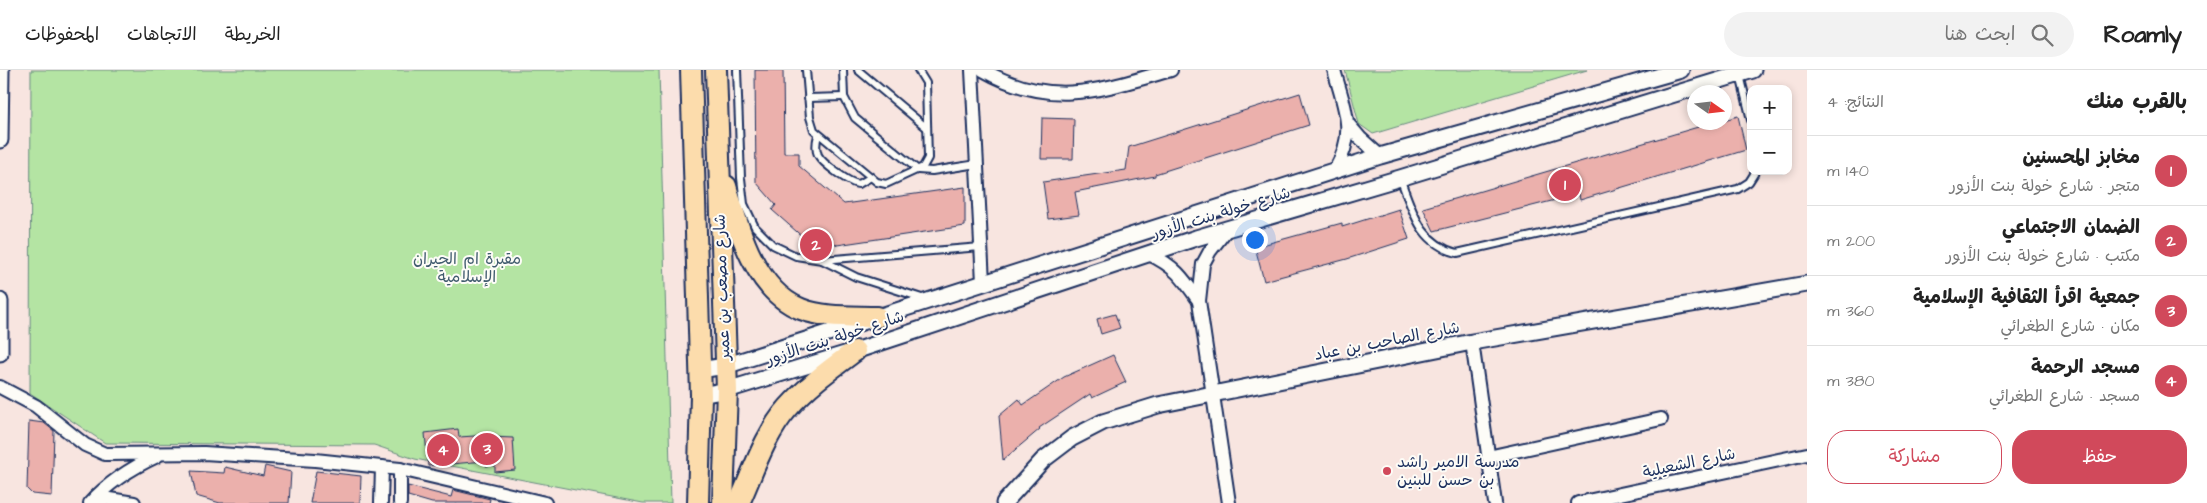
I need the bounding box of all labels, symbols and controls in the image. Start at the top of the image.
search box [1724,12,2074,57]
text: Roamly [2104,18,2182,52]
text: ابحث هنا [1944,21,2016,48]
icon: search [2028,21,2056,49]
text: المحفوظات [25,22,99,47]
text: الاتجاهات [127,22,197,47]
text: الخريطة [225,22,281,47]
north arrow [1687,85,1732,130]
map controls [1747,85,1792,175]
button: + [1747,85,1792,130]
text: بالقرب منك [2086,87,2187,116]
text: النتائج: 4 [1827,91,1884,113]
button: − [1747,130,1792,175]
text: مخابز المحسنين [2023,144,2140,171]
text: 140 m [1827,160,1869,182]
text: 1 [2170,160,2172,182]
pin: 1 [1549,166,1581,204]
text: متجر · شارع خولة بنت الأزور [1950,175,2140,197]
street label: شارع خولة بنت الأزور [1147,181,1293,245]
street label: شارع مصعب بن عمير [708,214,736,362]
text: الضمان الاجتماعي [2002,214,2140,241]
pin: 2 [800,226,832,264]
your location [1242,227,1268,253]
text: 200 m [1827,230,1875,252]
text: 2 [2166,230,2176,252]
text: مكتب · شارع خولة بنت الأزور [1946,245,2140,267]
park label: مقبرة ام الحيران الإسلامية [413,248,521,288]
text: جمعية اقرأ الثقافية الإسلامية [1913,284,2140,311]
text: 360 m [1827,300,1874,322]
text: 3 [2167,300,2175,322]
street label: شارع خولة بنت الأزور [761,305,907,371]
text: مكان · شارع الطغرائي [2000,315,2140,337]
street label: شارع الصاحب بن عباد [1312,316,1462,366]
text: مسجد الرحمة [2031,354,2140,381]
text: 380 m [1827,370,1874,392]
text: 4 [2166,370,2176,392]
text: مسجد · شارع الطغرائي [1989,385,2140,407]
pin: 3 [471,430,503,468]
button: مشاركة [1827,430,2002,484]
button: حفظ [2012,430,2187,484]
pin: 4 [427,431,459,469]
street label: شارع الشعيلية [1641,442,1737,484]
place label: مدرسة الامير راشد بن حسن للبنين [1397,451,1520,491]
marker: مدرسة الامير راشد بن حسن للبنين [1381,465,1393,477]

